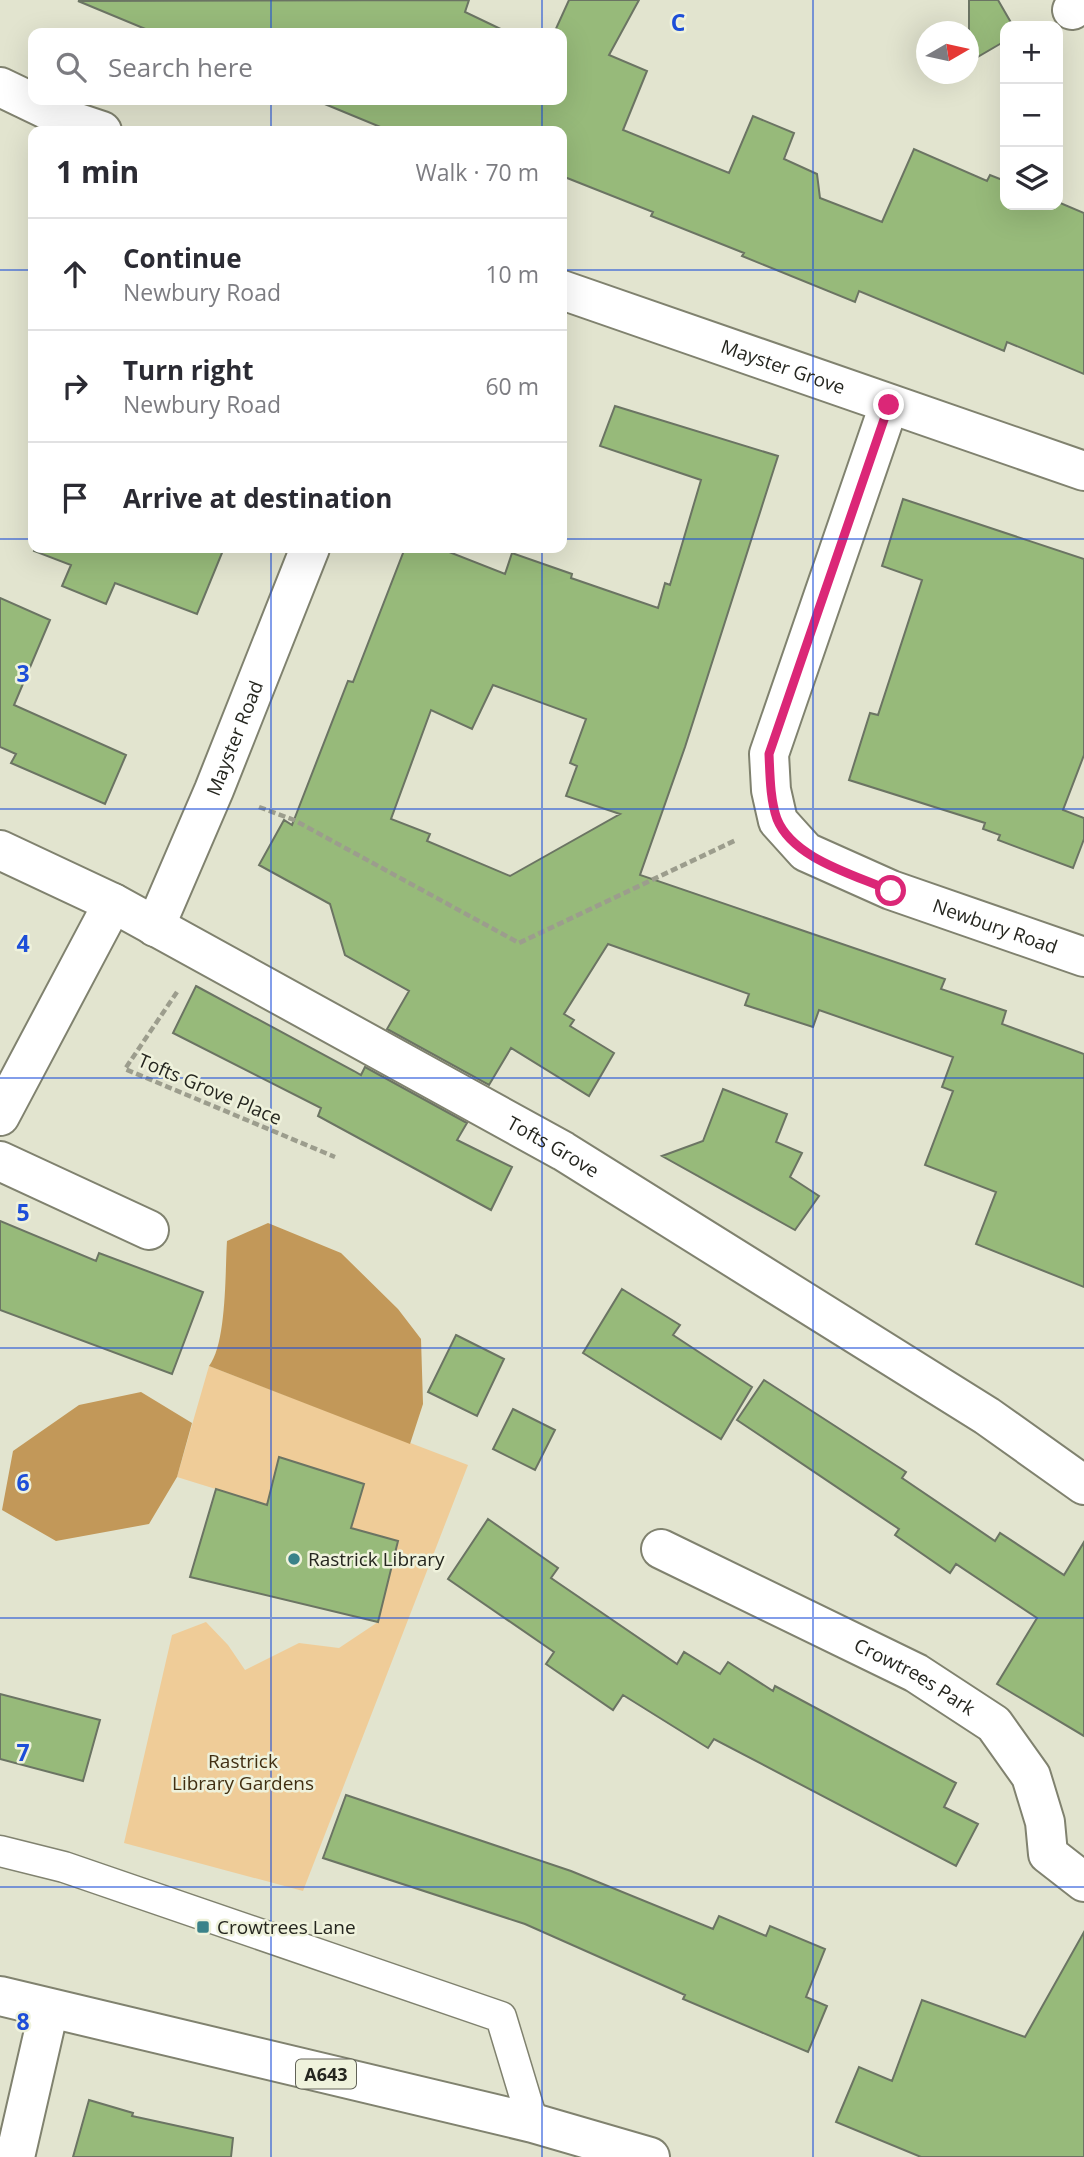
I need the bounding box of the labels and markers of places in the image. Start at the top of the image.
place label: Rastrick Library [308,1546,445,1572]
marker: Rastrick Library [286,1551,302,1567]
place label: Crowtrees Lane [217,1914,356,1940]
marker: Crowtrees Lane [195,1919,211,1935]

